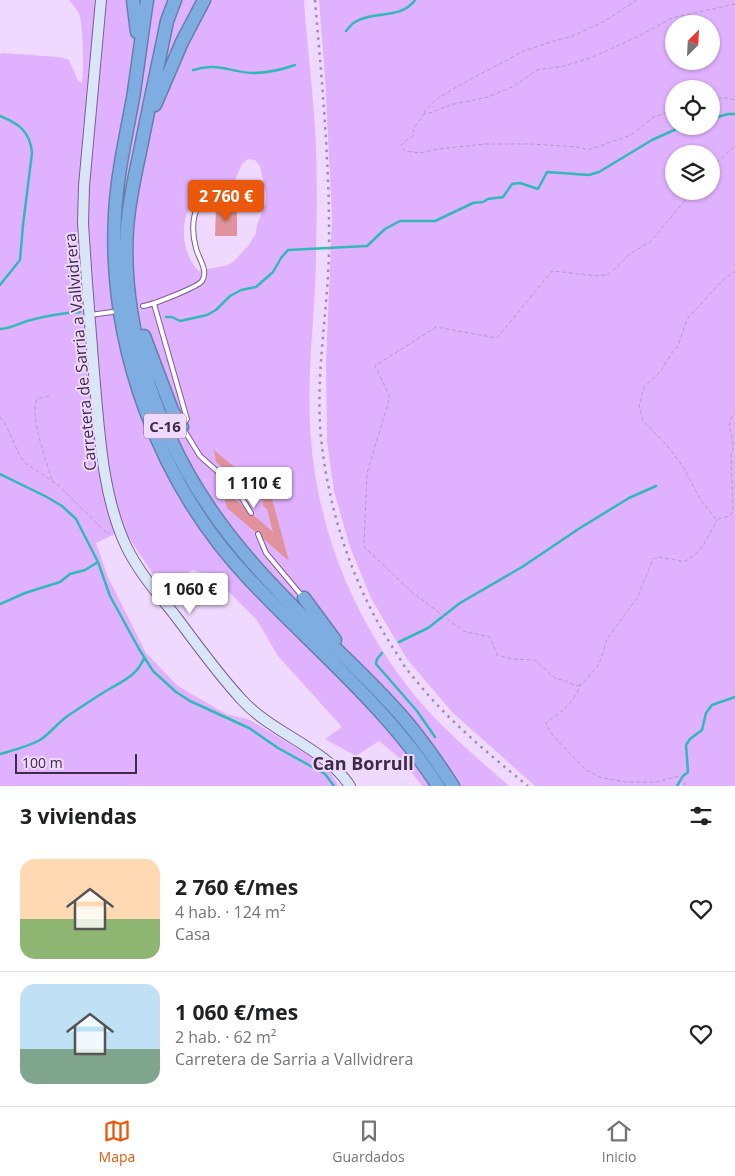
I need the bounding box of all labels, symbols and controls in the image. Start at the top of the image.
north arrow [665,15,720,70]
map controls [665,15,720,200]
button: locate [665,80,720,135]
button: layers [665,145,720,200]
pin: 2 760 € [180,180,272,222]
text: 2 760 € [199,185,253,207]
street label: Carretera de Sarria a Vallvidrera [59,232,101,472]
road number: C-16 [144,414,186,438]
pin: 1 110 € [208,466,300,509]
text: 1 110 € [227,472,281,494]
pin: 1 060 € [144,572,236,615]
text: 1 060 € [163,578,217,600]
scale bar [15,751,138,774]
district label: Can Borrull [312,751,414,775]
text: 100 m [22,753,63,772]
text: 3 viviendas [20,802,137,830]
icon: filters [687,802,715,830]
text: 2 760 €/mes [175,873,298,901]
icon: home [60,879,120,939]
icon: heart [687,895,715,923]
text: 4 hab. · 124 m² [175,901,286,923]
text: Casa [175,923,210,945]
text: 1 060 €/mes [175,998,298,1026]
icon: home [60,1004,120,1064]
icon: heart [687,1020,715,1048]
text: 2 hab. · 62 m² [175,1026,276,1048]
text: Carretera de Sarria a Vallvidrera [175,1048,413,1070]
tab: Mapa [99,1117,135,1166]
tab: Guardados [332,1117,405,1166]
tab: Inicio [602,1117,636,1166]

